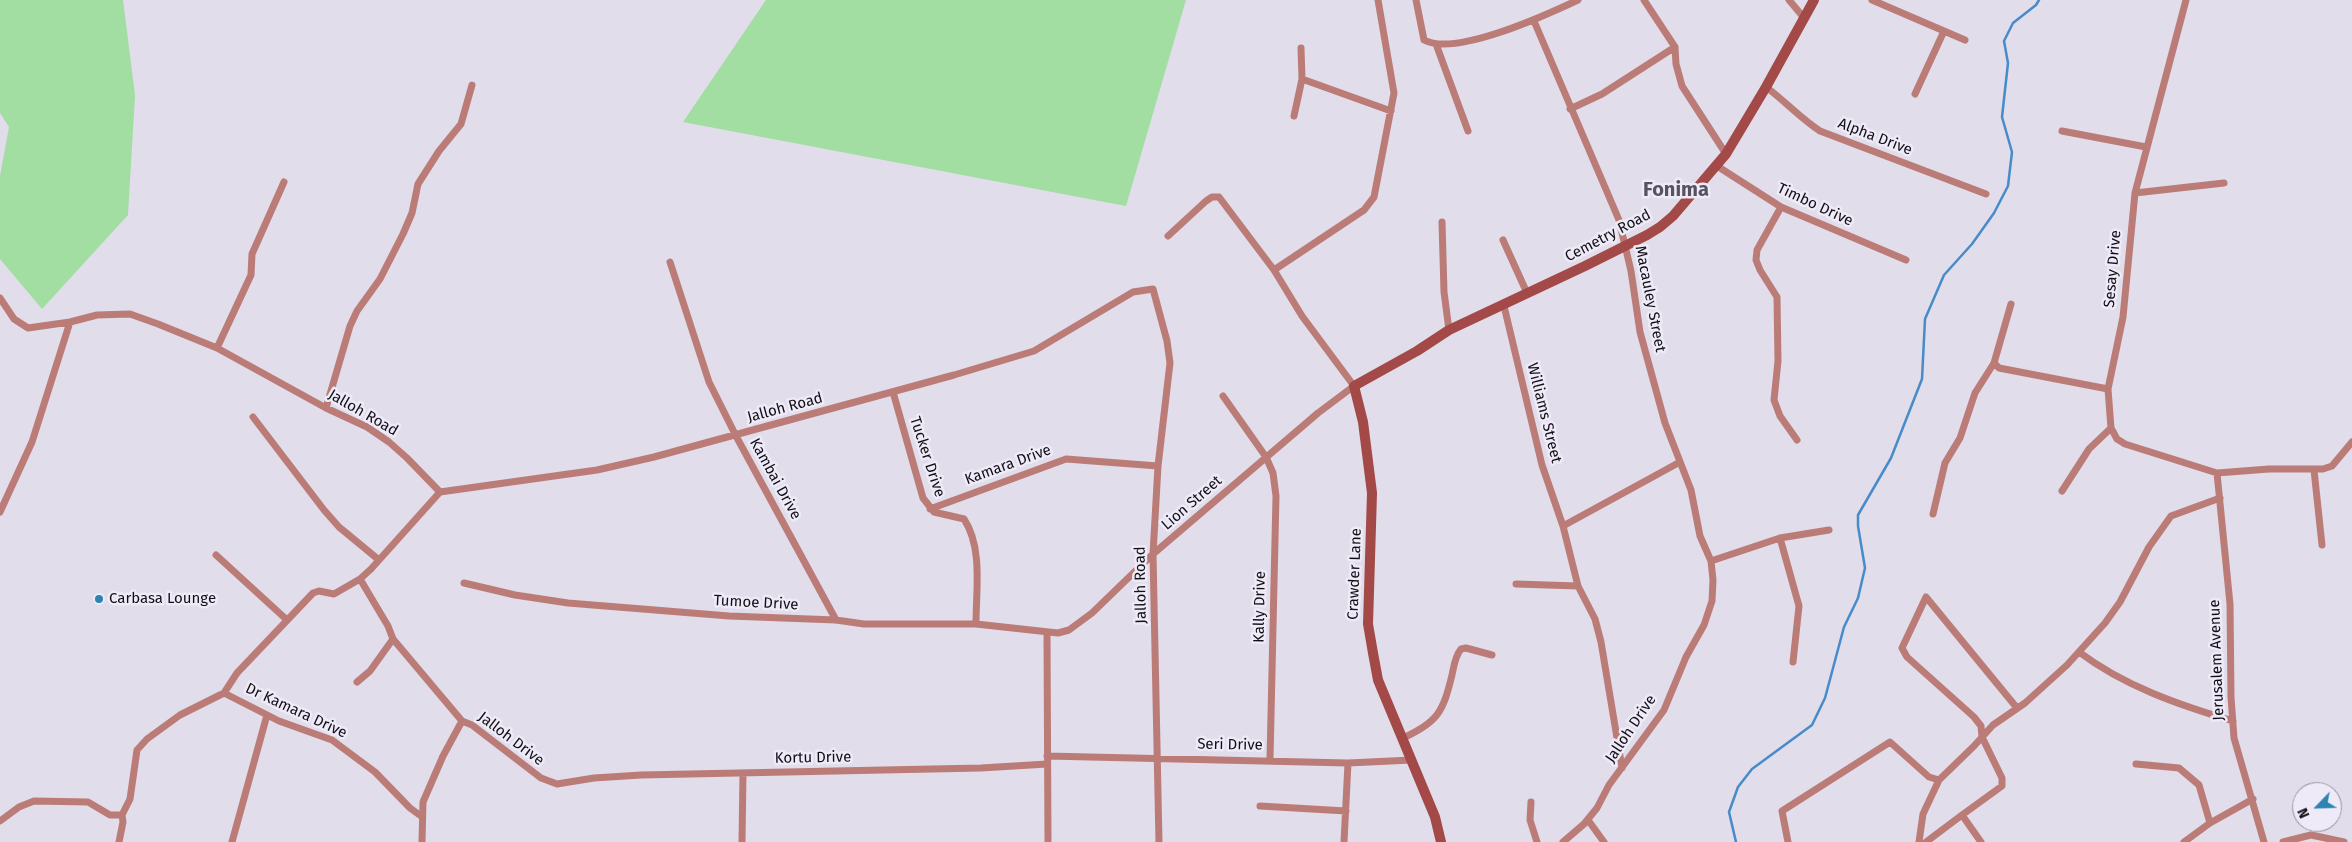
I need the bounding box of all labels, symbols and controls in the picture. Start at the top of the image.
street label: Alpha Drive [1835,115,1915,159]
district label: Fonima [1643,178,1709,202]
street label: Timbo Drive [1774,180,1856,230]
street label: Cemetry Road [1562,206,1654,266]
street label: Sesay Drive [2101,230,2125,308]
street label: Macauley Street [1631,244,1669,354]
street label: Williams Street [1523,361,1565,465]
street label: Jalloh Road [325,386,401,440]
street label: Jalloh Road [745,389,825,427]
street label: Tucker Drive [906,414,948,500]
street label: Kambai Drive [745,435,805,523]
street label: Kamara Drive [962,441,1054,489]
street label: Lion Street [1158,472,1226,534]
street label: Crawder Lane [1344,528,1366,620]
street label: Jalloh Road [1131,546,1151,624]
street label: Kally Drive [1250,571,1270,643]
place label: Carbasa Lounge [109,590,216,608]
street label: Tumoe Drive [713,592,799,614]
marker: Carbasa Lounge [93,593,105,605]
street label: Jerusalem Avenue [2206,599,2228,721]
street label: Dr Kamara Drive [242,680,350,742]
street label: Jalloh Drive [1602,692,1660,766]
street label: Jalloh Drive [474,708,548,770]
street label: Seri Drive [1197,735,1263,755]
street label: Kortu Drive [775,748,851,768]
north arrow [2292,782,2342,832]
text: N [2294,805,2313,821]

